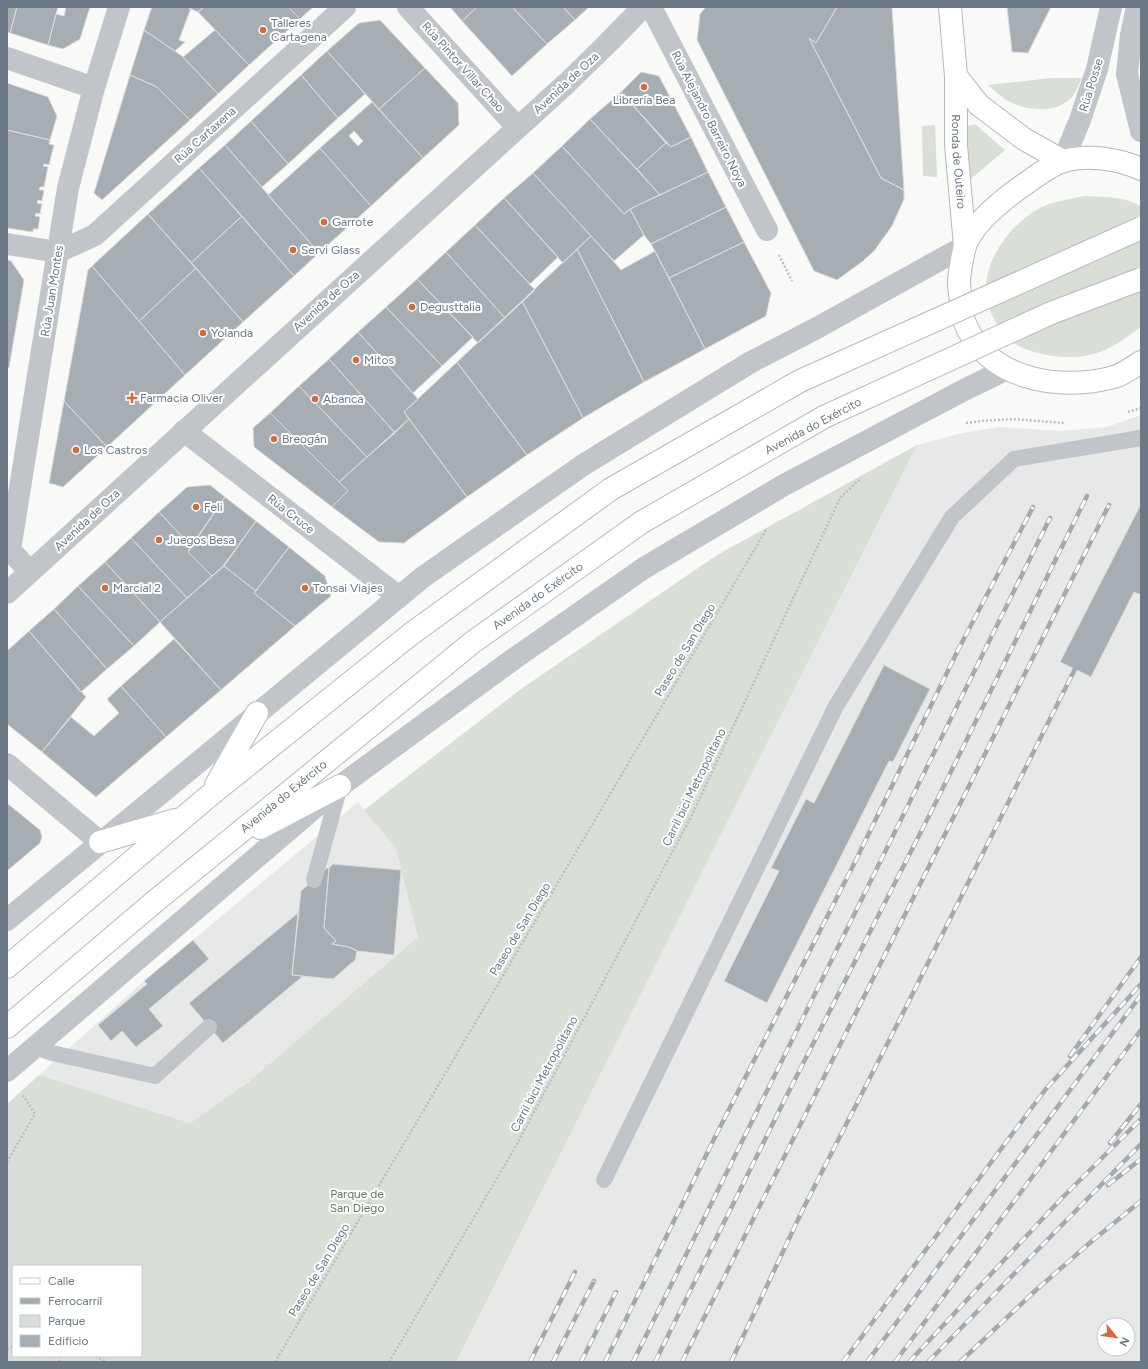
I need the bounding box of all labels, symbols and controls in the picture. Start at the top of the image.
place label: Talleres Cartagena [271,16,327,44]
street label: Rúa Pintor Villar Chao [419,19,507,115]
marker: Talleres Cartagena [258,25,268,35]
street label: Avenida de Oza [530,49,602,117]
street label: Rúa Alejandro Barreiro Noya [669,49,749,189]
street label: Rúa Posse [1076,56,1106,113]
marker: Librería Bea [639,82,649,92]
place label: Librería Bea [613,93,675,107]
street label: Rúa Cartaxena [171,104,239,166]
street label: Ronda de Outeiro [949,114,969,210]
place label: Garrote [332,215,374,229]
marker: Garrote [319,217,329,227]
place label: Servi Glass [301,243,360,257]
street label: Rúa Juan Montes [38,244,66,338]
marker: Servi Glass [288,245,298,255]
street label: Avenida de Oza [290,268,362,334]
place label: Degusttalia [420,300,481,314]
marker: Degusttalia [407,302,417,312]
place label: Yolanda [211,326,253,340]
marker: Yolanda [198,328,208,338]
place label: Mitos [364,353,394,367]
marker: Mitos [351,355,361,365]
place label: Farmacia Oliver [140,391,223,405]
place label: Abanca [323,392,364,406]
marker: Farmacia Oliver [127,393,137,403]
marker: Abanca [310,394,320,404]
street label: Avenida do Exército [762,395,864,457]
place label: Breogán [282,432,327,446]
marker: Breogán [269,434,279,444]
place label: Los Castros [84,443,148,457]
marker: Los Castros [71,445,81,455]
street label: Avenida de Oza [51,486,123,554]
street label: Rúa Cruce [265,491,318,537]
place label: Feli [204,500,222,514]
marker: Feli [191,502,201,512]
place label: Juegos Besa [167,533,235,547]
marker: Juegos Besa [154,535,164,545]
street label: Avenida do Exército [490,559,586,633]
place label: Marcial 2 [113,581,161,595]
place label: Tonsai Viajes [313,581,383,595]
marker: Marcial 2 [100,583,110,593]
marker: Tonsai Viajes [300,583,310,593]
street label: Paseo de San Diego [652,601,718,699]
street label: Carril bici Metropolitano [659,726,729,848]
street label: Avenida do Exército [237,757,330,836]
street label: Paseo de San Diego [487,880,553,978]
street label: Carril bici Metropolitano [507,1014,581,1134]
park label: Parque de San Diego [330,1187,384,1215]
street label: Paseo de San Diego [286,1221,352,1319]
legend [12,1265,142,1357]
text: Calle [48,1274,75,1288]
text: Ferrocarril [48,1294,102,1308]
text: Parque [48,1314,86,1328]
north arrow [1096,1317,1136,1357]
text: Edificio [48,1334,88,1348]
text: N [1117,1335,1132,1348]

